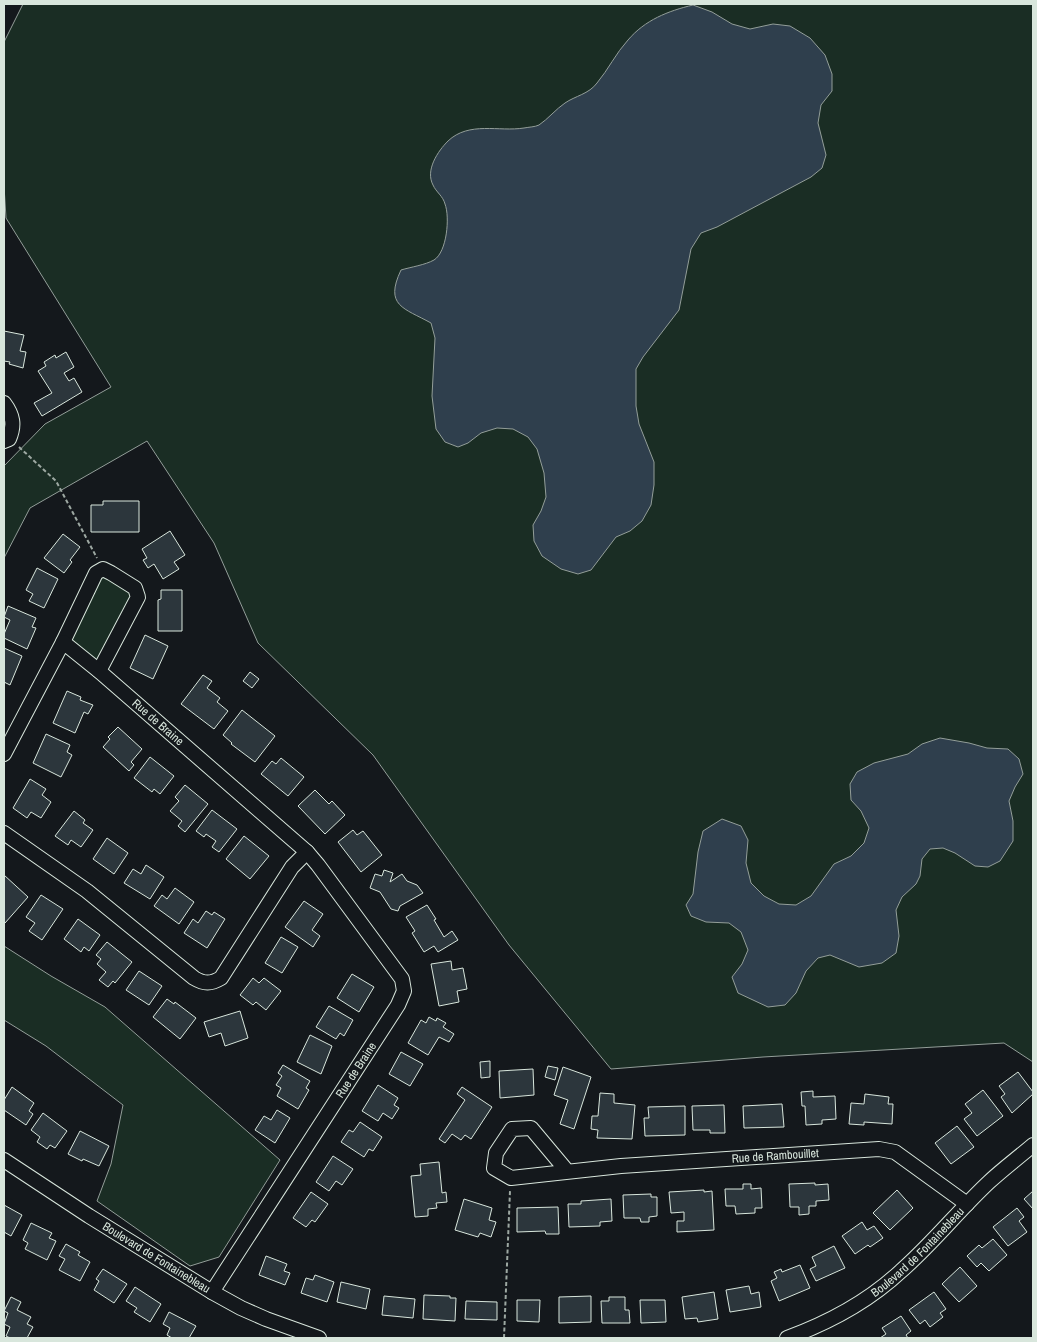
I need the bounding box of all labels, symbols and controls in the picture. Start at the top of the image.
street label: Rue de Braine [129,695,187,749]
street label: Rue de Braine [332,1039,380,1101]
street label: Rue de Rambouillet [731,1145,819,1167]
street label: Boulevard de Fontainebleau [868,1204,968,1301]
street label: Boulevard de Fontainebleau [100,1218,213,1297]

